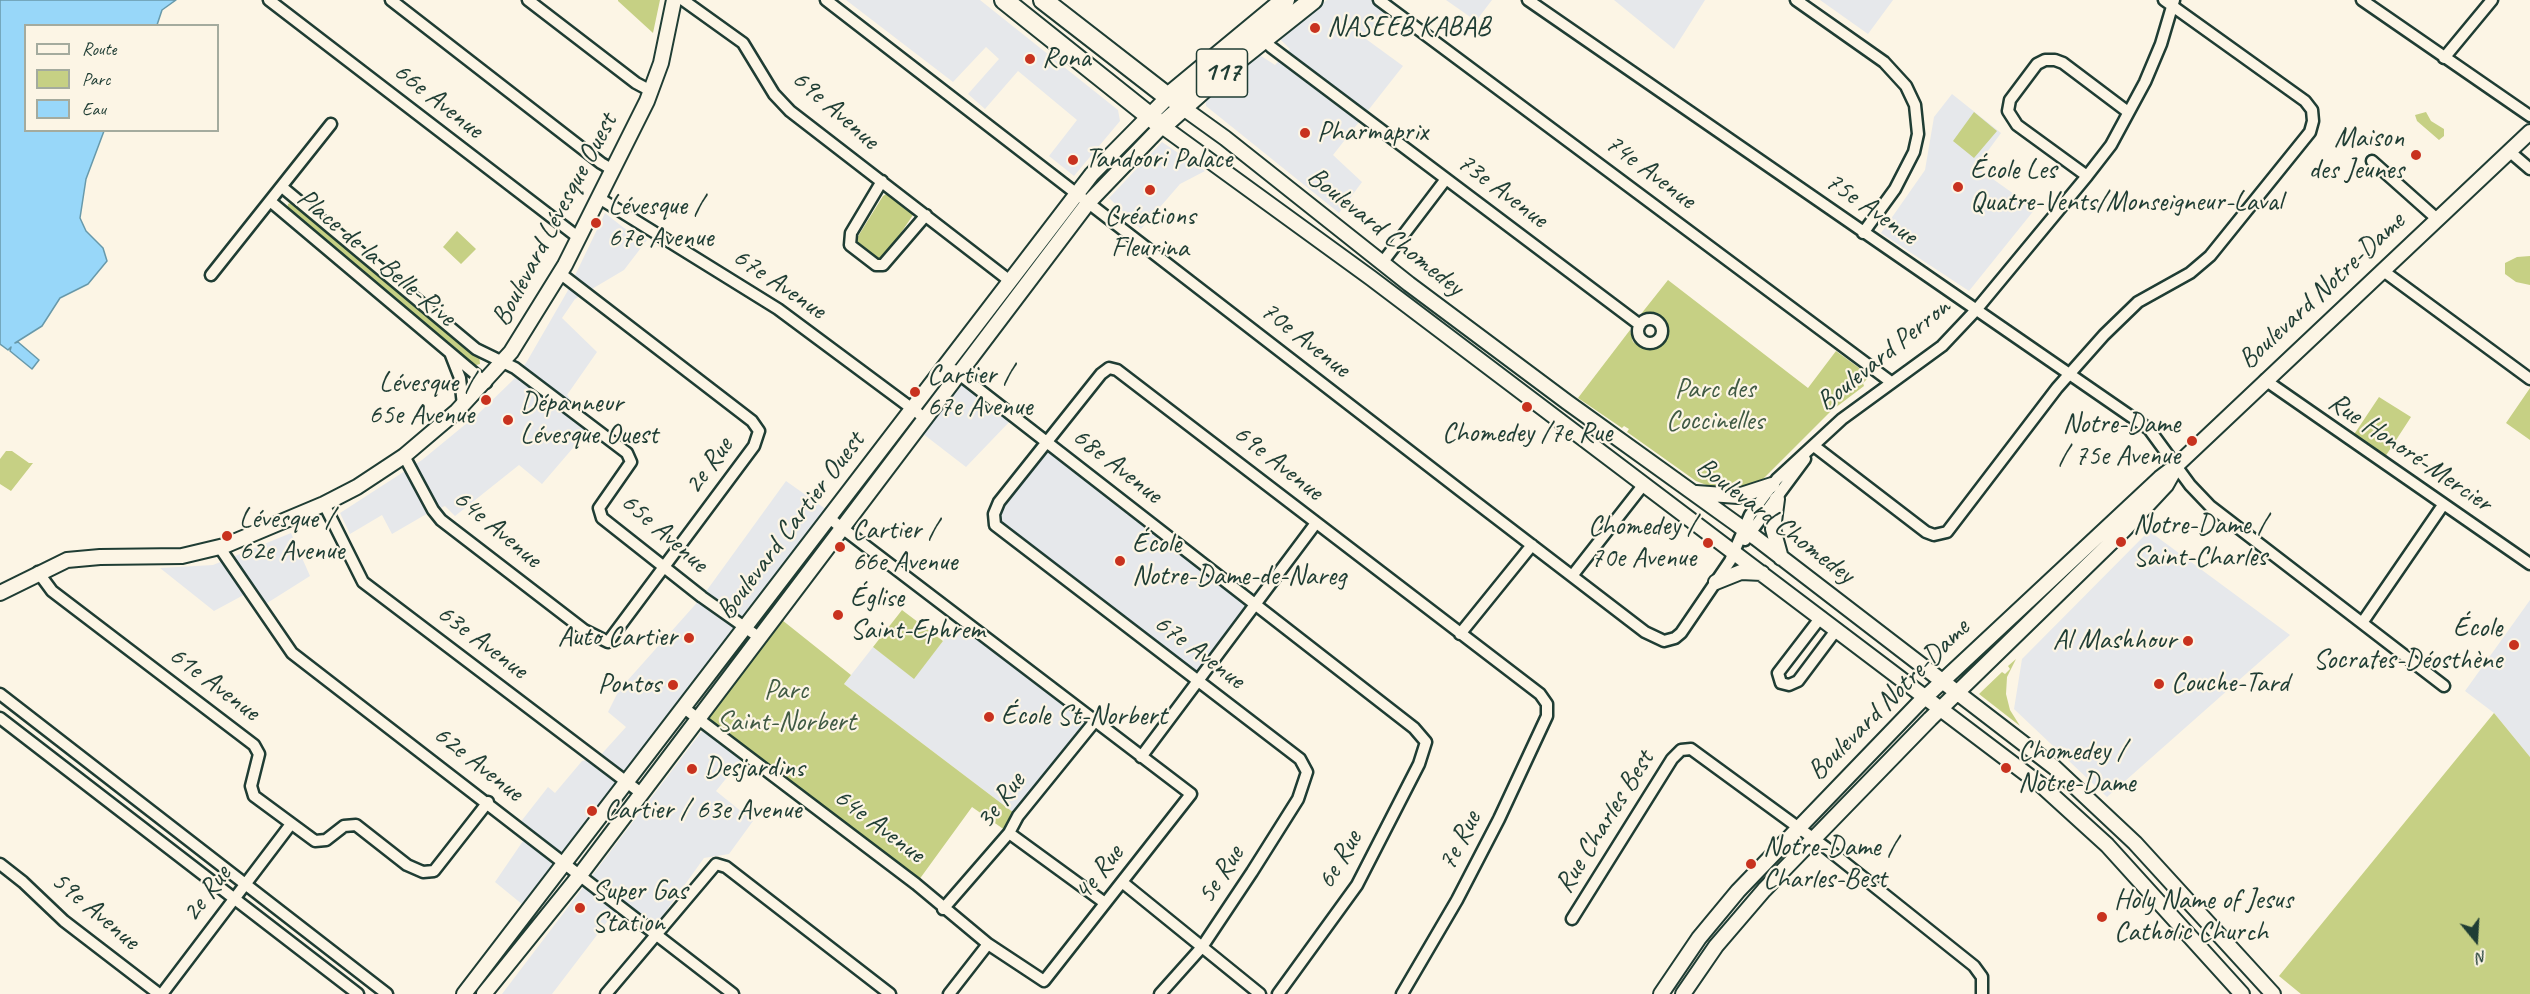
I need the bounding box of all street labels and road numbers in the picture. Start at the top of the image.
road number: 117 [1196,49,1248,97]
street label: 66e Avenue [386,55,490,147]
street label: 69e Avenue [784,63,886,157]
street label: Boulevard Lévesque Ouest [485,108,625,332]
street label: 74e Avenue [1598,127,1702,217]
street label: 73e Avenue [1450,146,1554,236]
street label: Boulevard Chomedey [1300,160,1470,304]
street label: 75e Avenue [1818,165,1924,253]
street label: Place de la Belle-Rive [290,182,462,334]
street label: Boulevard Notre-Dame [2232,205,2412,377]
street label: 67e Avenue [726,241,832,327]
street label: Boulevard Perron [1810,291,1958,419]
street label: 70e Avenue [1253,294,1357,386]
street label: Rue Honoré-Mercier [2322,386,2498,520]
street label: 69e Avenue [1226,417,1330,509]
street label: 68e Avenue [1065,420,1169,512]
street label: Boulevard Cartier Ouest [710,426,872,626]
street label: 2e Rue [677,431,741,501]
street label: Boulevard Chomedey [1689,450,1861,592]
street label: 64e Avenue [446,482,548,576]
street label: 65e Avenue [613,486,715,580]
street label: 63e Avenue [430,597,534,687]
street label: 67e Avenue [1147,607,1251,697]
street label: Boulevard Notre-Dame [1801,612,1977,788]
street label: 61e Avenue [162,639,266,729]
street label: 62e Avenue [426,718,530,810]
street label: Rue Charles Best [1548,745,1662,899]
street label: 3e Rue [969,766,1033,836]
street label: 64e Avenue [827,781,931,871]
street label: 7e Rue [1431,806,1489,876]
street label: 6e Rue [1310,825,1370,895]
street label: 4e Rue [1067,838,1131,908]
street label: 5e Rue [1190,840,1252,910]
street label: 2e Rue [175,859,239,929]
street label: 59e Avenue [44,864,146,958]

